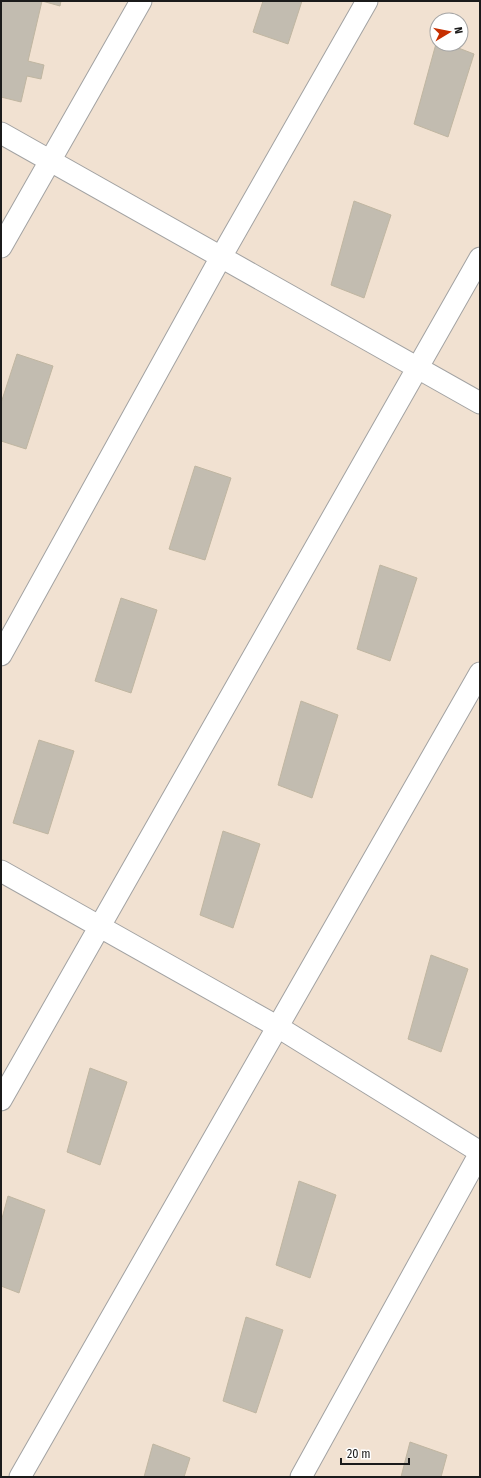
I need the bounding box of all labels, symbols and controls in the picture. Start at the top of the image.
north arrow [429,12,469,52]
text: N [451,26,465,35]
scale bar [341,1440,409,1466]
text: 20 m [347,1447,371,1461]

